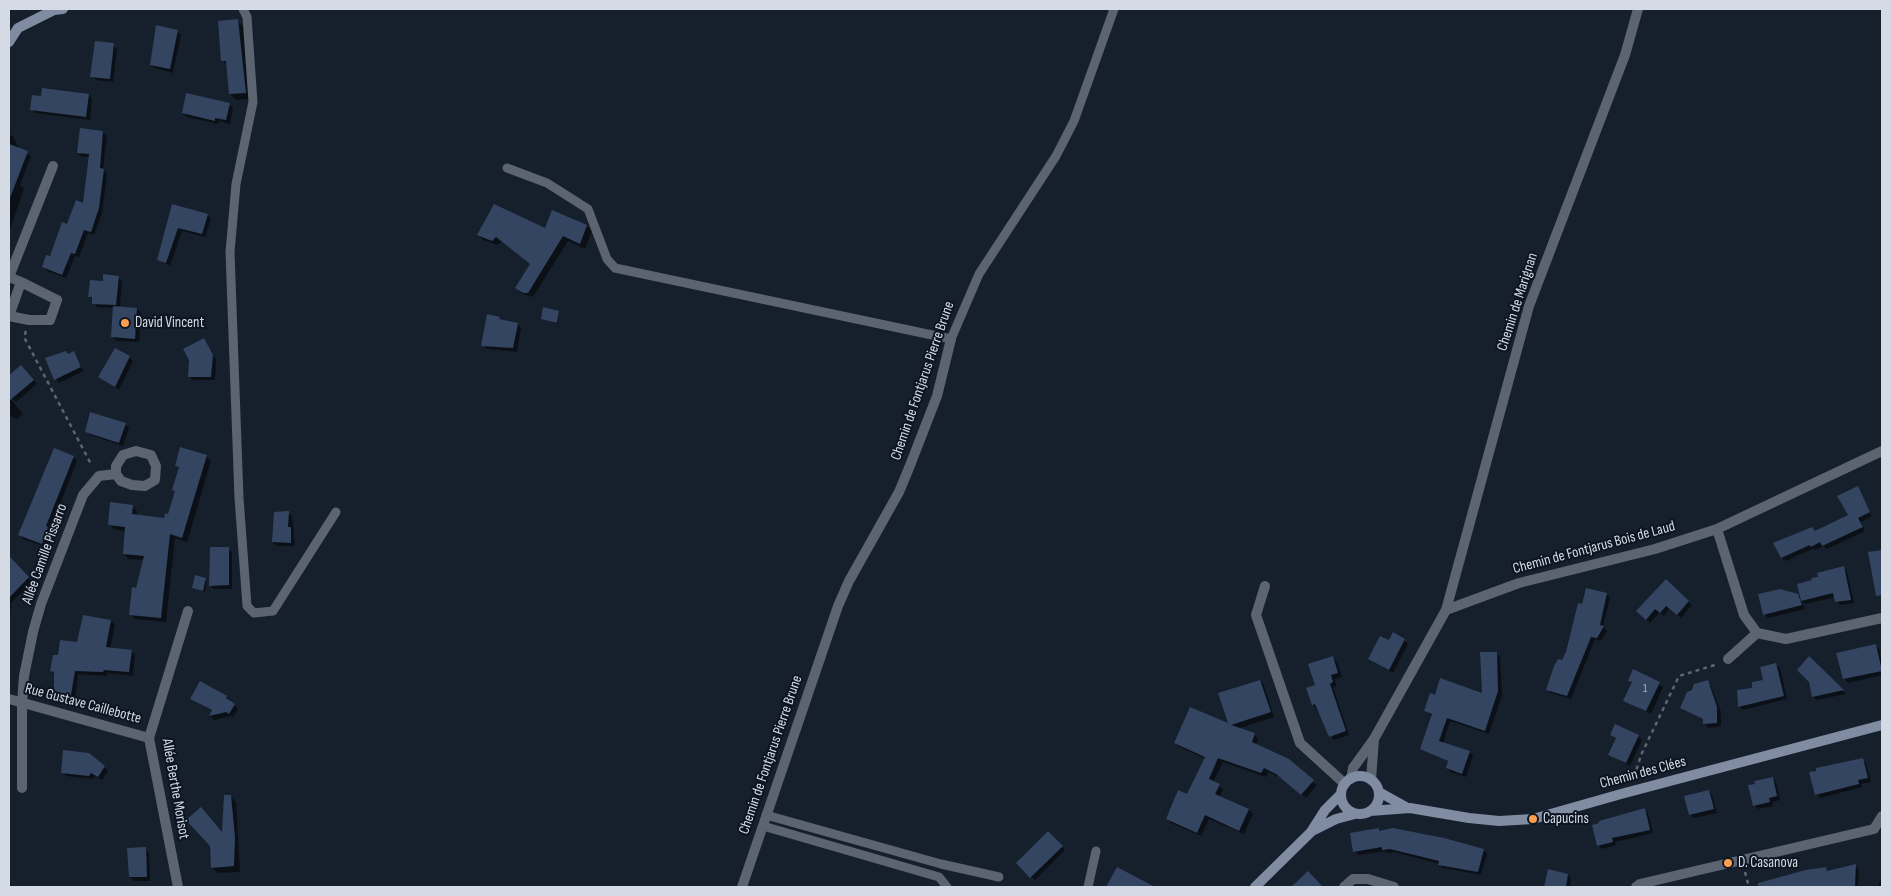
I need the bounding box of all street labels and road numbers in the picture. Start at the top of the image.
street label: Chemin de Marignan [1494,251,1542,353]
street label: Chemin de Fontjarus Pierre Brune [887,299,959,463]
street label: Allée Camille Pissarro [18,501,72,607]
street label: Chemin de Fontjarus Bois de Laud [1511,518,1677,578]
street label: Chemin de Fontjarus Pierre Brune [735,673,807,837]
street label: Rue Gustave Caillebotte [23,680,143,728]
street label: Allée Berthe Morisot [157,737,193,841]
street label: Chemin des Clées [1598,753,1688,793]

